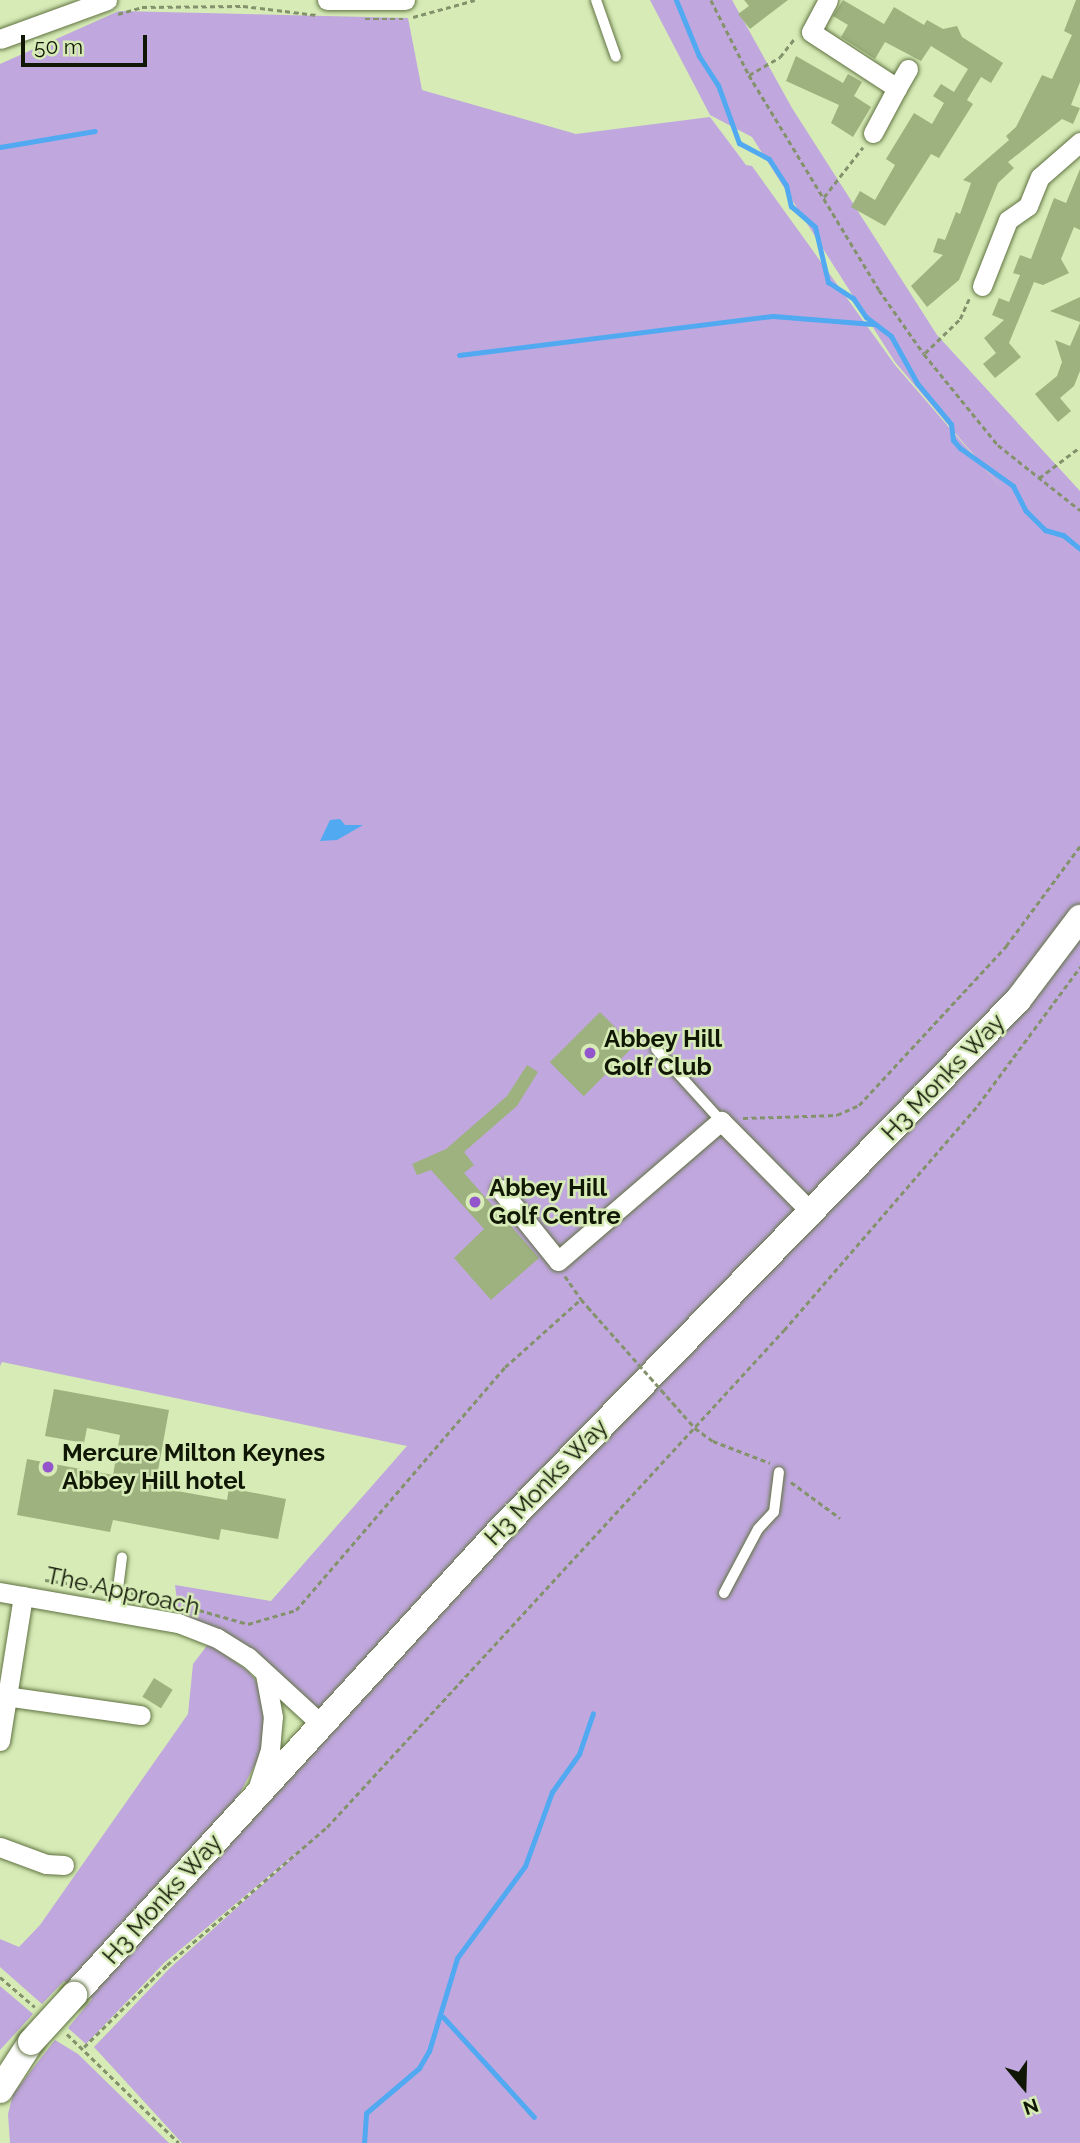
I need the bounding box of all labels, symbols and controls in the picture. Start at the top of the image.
scale bar [24,21,150,65]
text: 50 m [34,34,83,59]
street label: H3 Monks Way [875,1007,1011,1147]
place label: Abbey Hill Golf Club [604,1025,723,1081]
marker: Abbey Hill Golf Club [582,1045,598,1061]
place label: Abbey Hill Golf Centre [489,1174,621,1230]
marker: Abbey Hill Golf Centre [467,1194,483,1210]
street label: H3 Monks Way [478,1412,614,1552]
place label: Mercure Milton Keynes Abbey Hill hotel [62,1439,325,1495]
marker: Mercure Milton Keynes Abbey Hill hotel [40,1459,56,1475]
street label: The Approach [43,1561,203,1621]
street label: H3 Monks Way [96,1828,228,1970]
north arrow [989,2052,1059,2122]
text: N [1020,2094,1041,2120]

